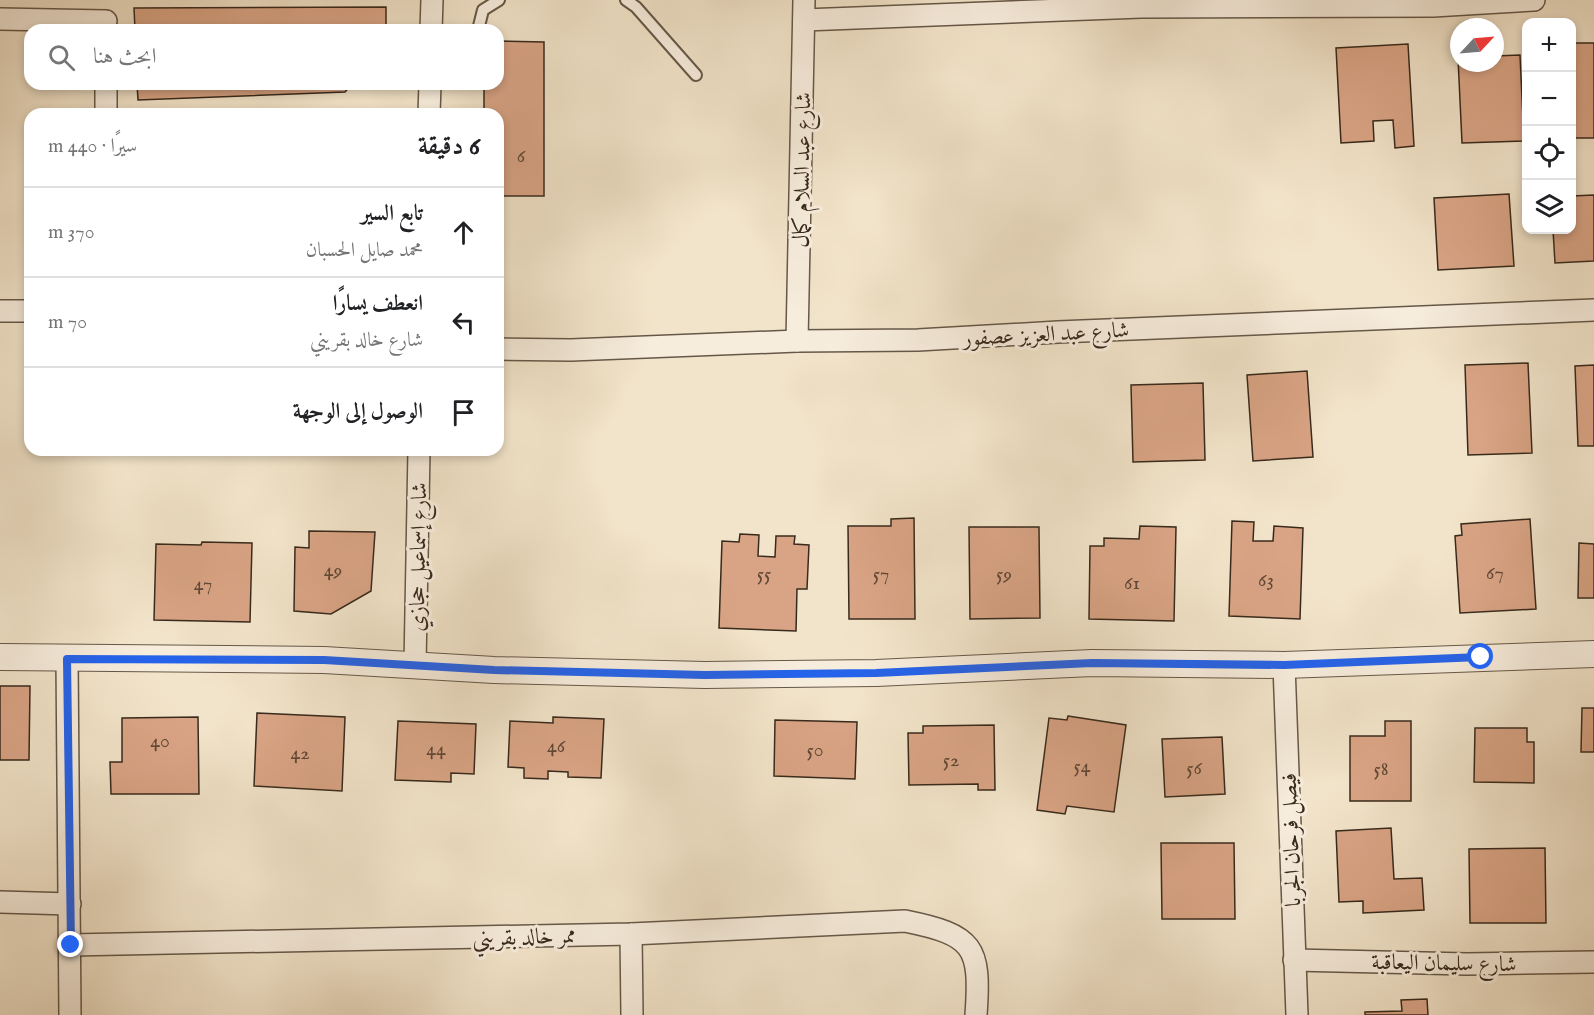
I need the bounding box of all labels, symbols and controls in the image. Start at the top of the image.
north arrow [1450,18,1504,72]
map controls [1522,18,1576,234]
button: + [1522,18,1576,72]
search box [24,24,504,90]
icon: search [45,41,78,74]
text: ابحث هنا [93,43,156,71]
button: − [1522,72,1576,126]
street label: شارع عبد السلام كمال [788,92,822,248]
button: locate [1522,126,1576,180]
text: 6 دقيقة [418,130,480,163]
text: سيرًا · 440 m [48,134,137,159]
house number: 6 [517,144,526,169]
button: layers [1522,180,1576,234]
text: تابع السير [361,200,423,228]
icon: ahead [447,216,480,249]
text: 370 m [48,220,94,245]
text: محمد صايل الحسبان [306,238,423,263]
text: انعطف يسارًا [333,290,423,318]
icon: left [447,306,480,339]
text: 70 m [48,310,87,335]
street label: شارع عبد العزيز عصفور [960,317,1130,356]
text: شارع خالد بقريني [310,328,423,353]
icon: arrive [447,396,480,429]
text: الوصول إلى الوجهة [293,398,423,426]
street label: شارع إسماعيل حجازي [404,482,437,632]
house number: 49 [324,558,342,583]
house number: 67 [1486,561,1504,586]
house number: 55 [757,562,771,587]
house number: 57 [873,562,889,587]
house number: 59 [996,562,1012,587]
house number: 63 [1258,568,1274,593]
house number: 61 [1124,571,1140,596]
house number: 47 [194,572,212,597]
route start [1467,643,1493,669]
house number: 40 [150,729,170,754]
house number: 46 [547,734,566,759]
house number: 44 [426,737,446,762]
house number: 50 [807,738,824,763]
house number: 42 [290,741,310,766]
house number: 52 [943,748,959,773]
house number: 54 [1074,754,1091,779]
house number: 56 [1186,756,1202,781]
house number: 58 [1373,757,1389,782]
street label: فيصل فرحان الجربا [1276,773,1308,907]
street label: ممر خالد بقريني [472,922,576,958]
route end [57,931,83,957]
street label: شارع سليمان اليعاقبة [1371,949,1517,982]

